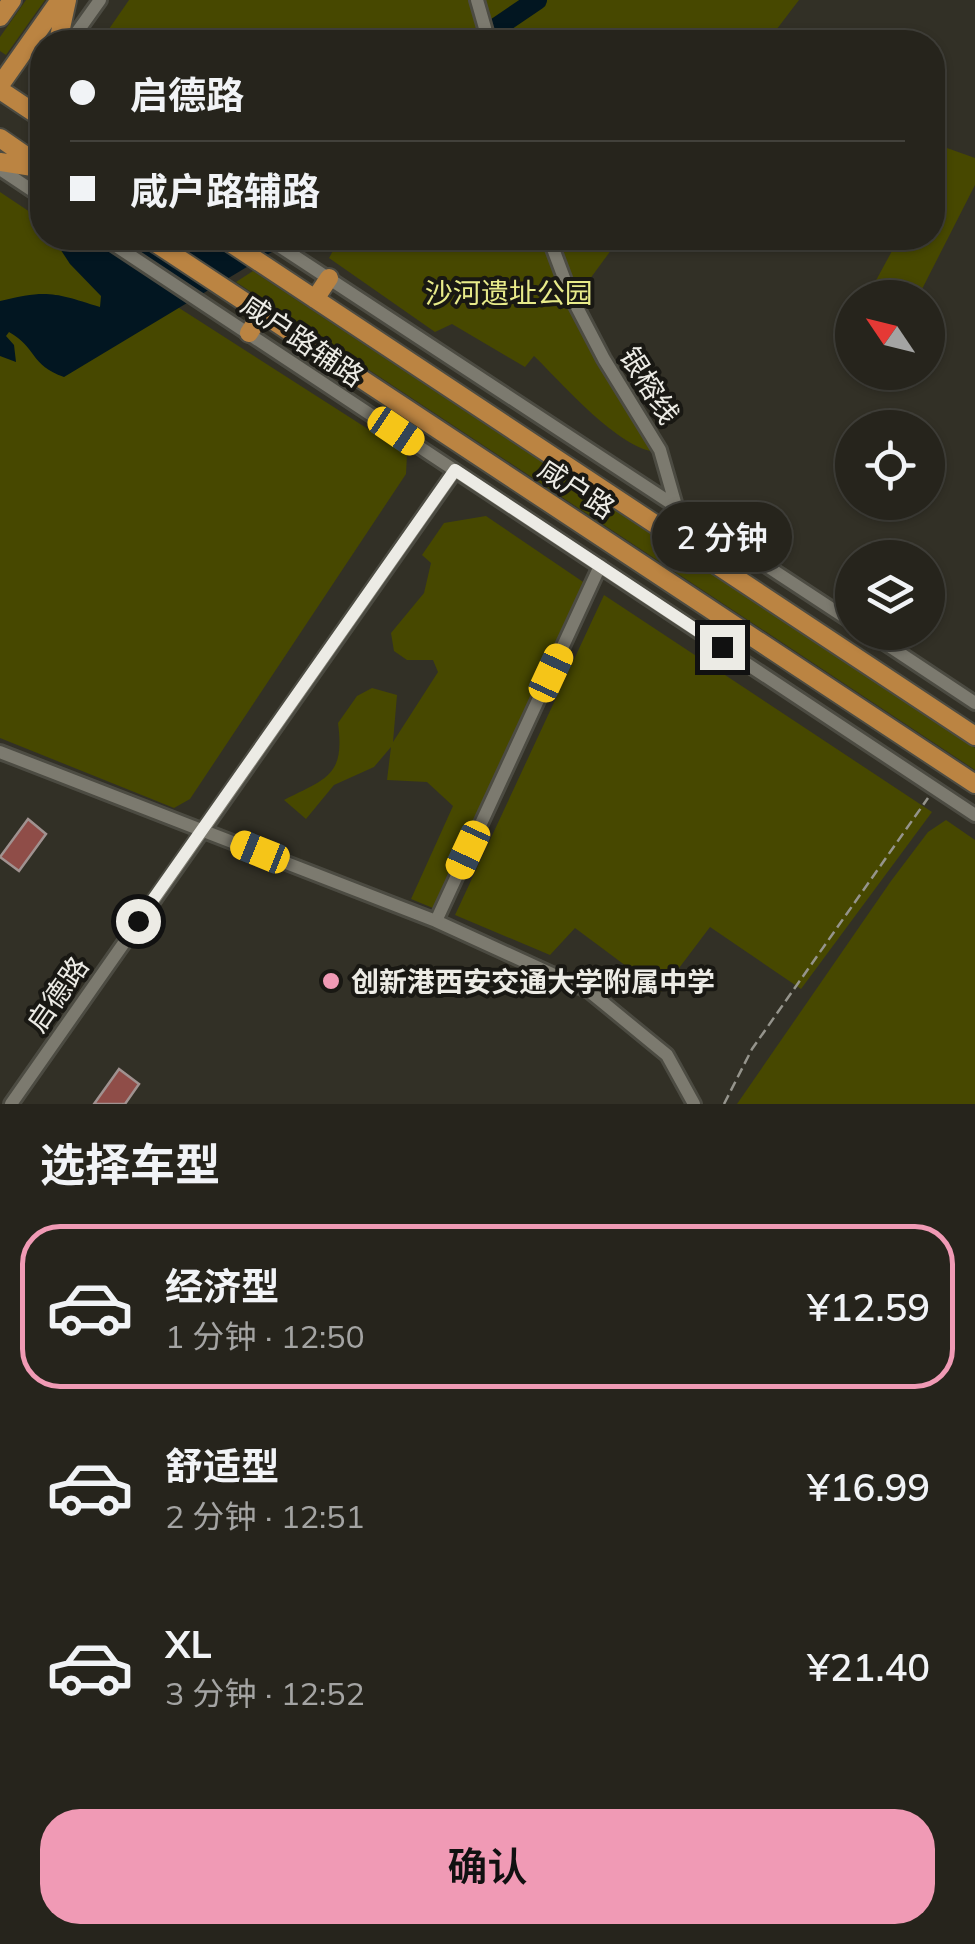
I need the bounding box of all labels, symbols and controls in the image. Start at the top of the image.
text: 启德路 [130,71,244,119]
text: 咸户路辅路 [130,167,320,215]
park label: 沙河遗址公园 [425,275,593,310]
north arrow [835,280,945,390]
map controls [835,280,945,650]
street label: 咸户路辅路 [235,286,371,394]
street label: 银榕线 [613,340,687,430]
car [363,402,429,460]
button: locate [835,410,945,520]
street label: 咸户路 [532,450,622,526]
callout: 2 分钟 [652,502,792,572]
text: 2 分钟 [676,517,768,557]
button: layers [835,540,945,650]
route end [700,625,745,670]
car [525,639,577,707]
car [442,816,494,884]
car [227,827,293,877]
route start [116,899,161,944]
street label: 启德路 [19,950,95,1038]
place label: 创新港西安交通大学附属中学 [351,964,715,999]
marker: 创新港西安交通大学附属中学 [320,970,342,992]
text: 选择车型 [40,1136,220,1192]
icon: car [45,1262,135,1352]
text: 经济型 [165,1262,279,1310]
text: ¥12.59 [807,1283,930,1331]
text: 1 分钟 · 12:50 [165,1316,365,1356]
icon: car [45,1442,135,1532]
text: 舒适型 [165,1442,279,1490]
text: ¥16.99 [807,1463,930,1511]
text: 2 分钟 · 12:51 [165,1496,365,1536]
text: XL [165,1620,212,1668]
icon: car [45,1622,135,1712]
text: ¥21.40 [807,1643,930,1691]
text: 3 分钟 · 12:52 [165,1673,365,1713]
button: 确认 [40,1809,935,1924]

